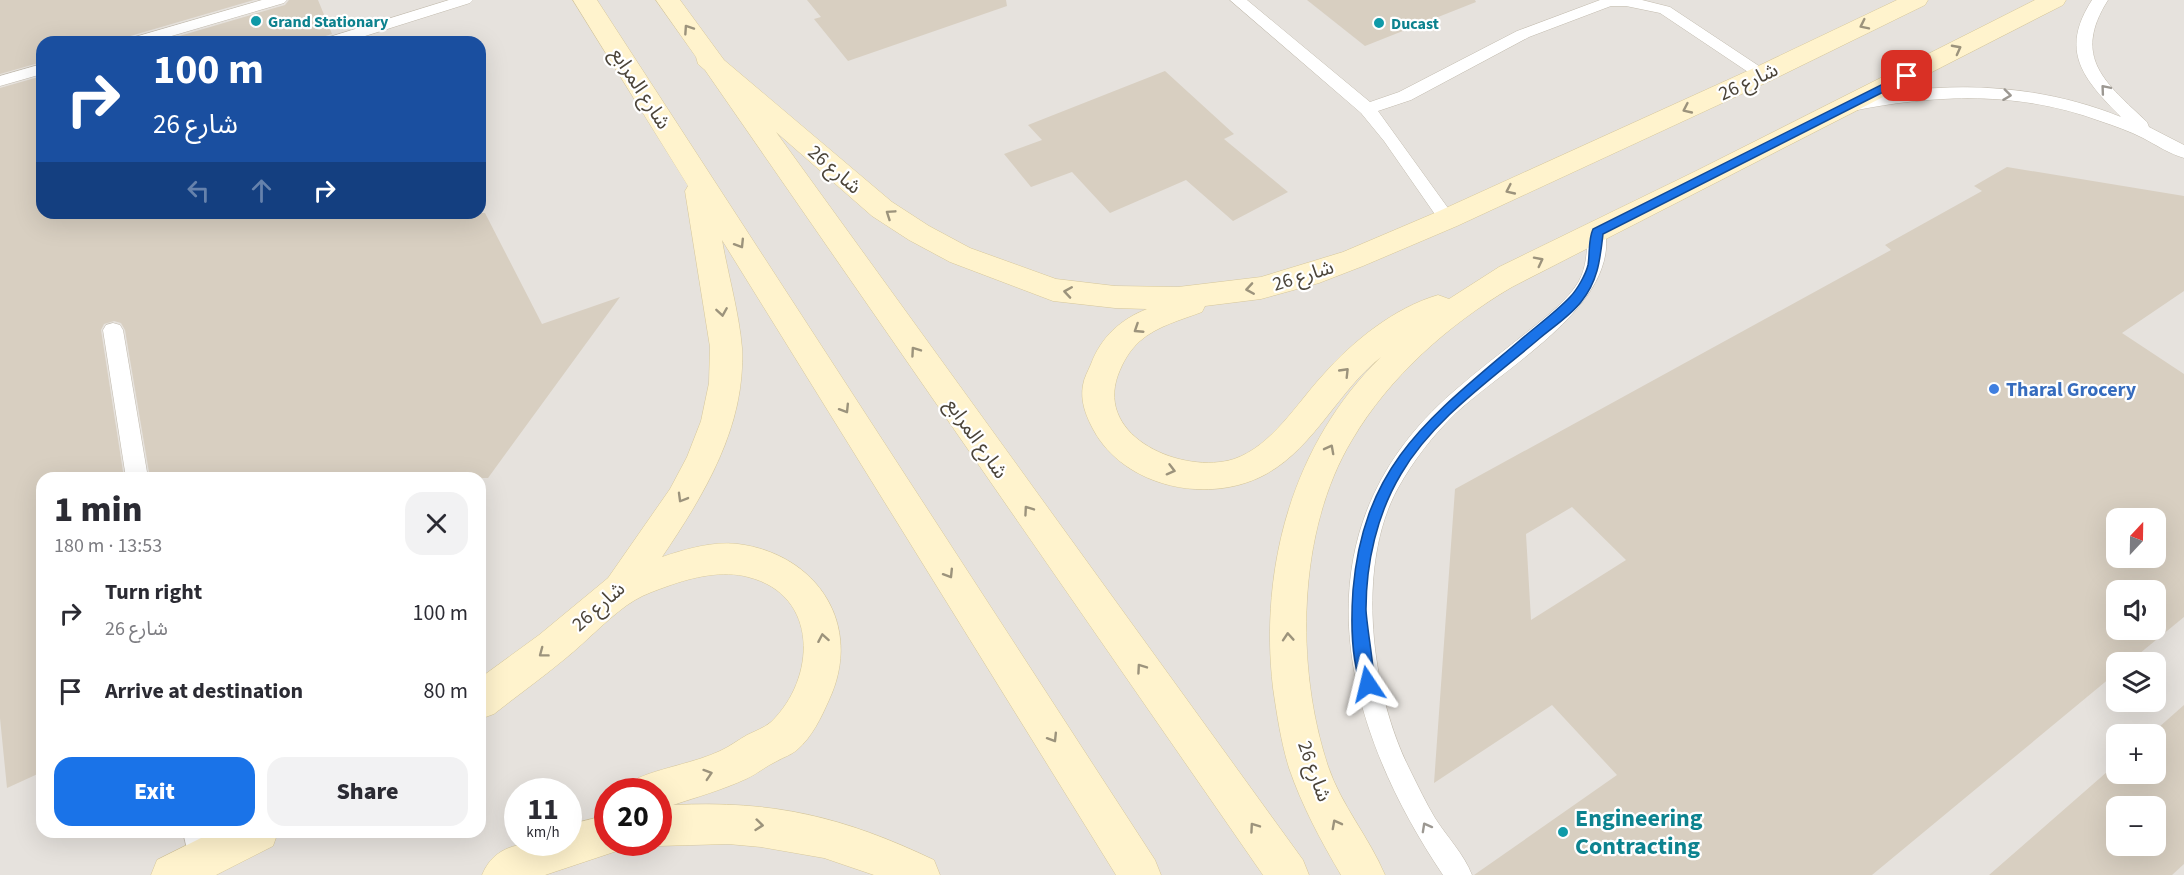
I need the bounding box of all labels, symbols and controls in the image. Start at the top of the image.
place label: Grand Stationary [268,11,389,33]
place label: Ducast [1391,13,1439,35]
marker: Grand Stationary [249,14,263,28]
marker: Ducast [1372,16,1386,30]
one-way arrow [1859,18,1870,30]
one-way arrow [684,25,695,36]
text: 100 m [153,40,264,100]
street label: شارع المرابع [603,42,677,135]
one-way arrow [1950,45,1961,56]
pin [1881,50,1932,101]
street label: شارع 26 [1714,56,1783,108]
icon: arrive [1890,59,1923,92]
icon: right [54,60,132,138]
one-way arrow [2102,85,2113,96]
one-way arrow [2003,88,2012,100]
one-way arrow [1683,101,1694,113]
text: شارع 26 [153,105,238,144]
street label: شارع 26 [801,139,867,201]
icon: left [182,174,215,207]
icon: ahead [245,174,278,207]
icon: right [308,174,341,207]
one-way arrow [1506,183,1517,195]
one-way arrow [886,210,897,221]
one-way arrow [733,238,745,248]
street label: شارع 26 [1269,253,1337,299]
one-way arrow [1533,257,1544,268]
one-way arrow [1246,283,1255,295]
one-way arrow [1063,286,1073,299]
one-way arrow [715,307,727,317]
one-way arrow [1133,321,1144,332]
one-way arrow [911,346,922,357]
one-way arrow [1338,368,1349,378]
place label: Tharal Grocery [2006,376,2137,404]
marker: Tharal Grocery [1987,382,2001,396]
street label: شارع المرابع [938,393,1014,485]
one-way arrow [837,403,849,413]
one-way arrow [1323,444,1335,455]
one-way arrow [1166,463,1176,476]
text: 1 min [54,484,142,535]
button: close [405,492,468,555]
one-way arrow [678,492,689,502]
one-way arrow [1024,505,1035,516]
north arrow [2106,508,2166,568]
map controls [2106,508,2166,856]
text: 180 m · 13:53 [54,532,162,560]
one-way arrow [942,567,953,578]
street label: شارع 26 [566,575,631,638]
text: Turn right [105,576,202,608]
button: sound [2106,580,2166,640]
icon: right [54,597,87,630]
text: 100 m [413,597,468,629]
text: شارع 26 [105,615,168,643]
one-way arrow [1282,632,1295,641]
one-way arrow [817,633,829,642]
one-way arrow [539,646,550,657]
position arrow [1336,652,1400,716]
button: layers [2106,652,2166,712]
one-way arrow [1137,664,1148,675]
icon: arrive [54,675,87,708]
text: Arrive at destination [105,675,303,707]
text: 80 m [423,675,468,707]
button: + [2106,724,2166,784]
one-way arrow [1046,732,1057,743]
street label: شارع 26 [1290,737,1338,806]
button: Exit [54,757,255,826]
button: Share [267,757,468,826]
one-way arrow [702,768,713,781]
speed limit sign: 20 [594,778,672,856]
text: 11 [527,788,559,831]
button: − [2106,796,2166,856]
place label: Engineering Contracting [1575,801,1703,864]
one-way arrow [754,819,763,831]
one-way arrow [1332,820,1343,830]
text: km/h [526,822,560,843]
one-way arrow [1250,823,1261,834]
one-way arrow [1422,823,1433,833]
marker: Engineering Contracting [1556,825,1570,839]

